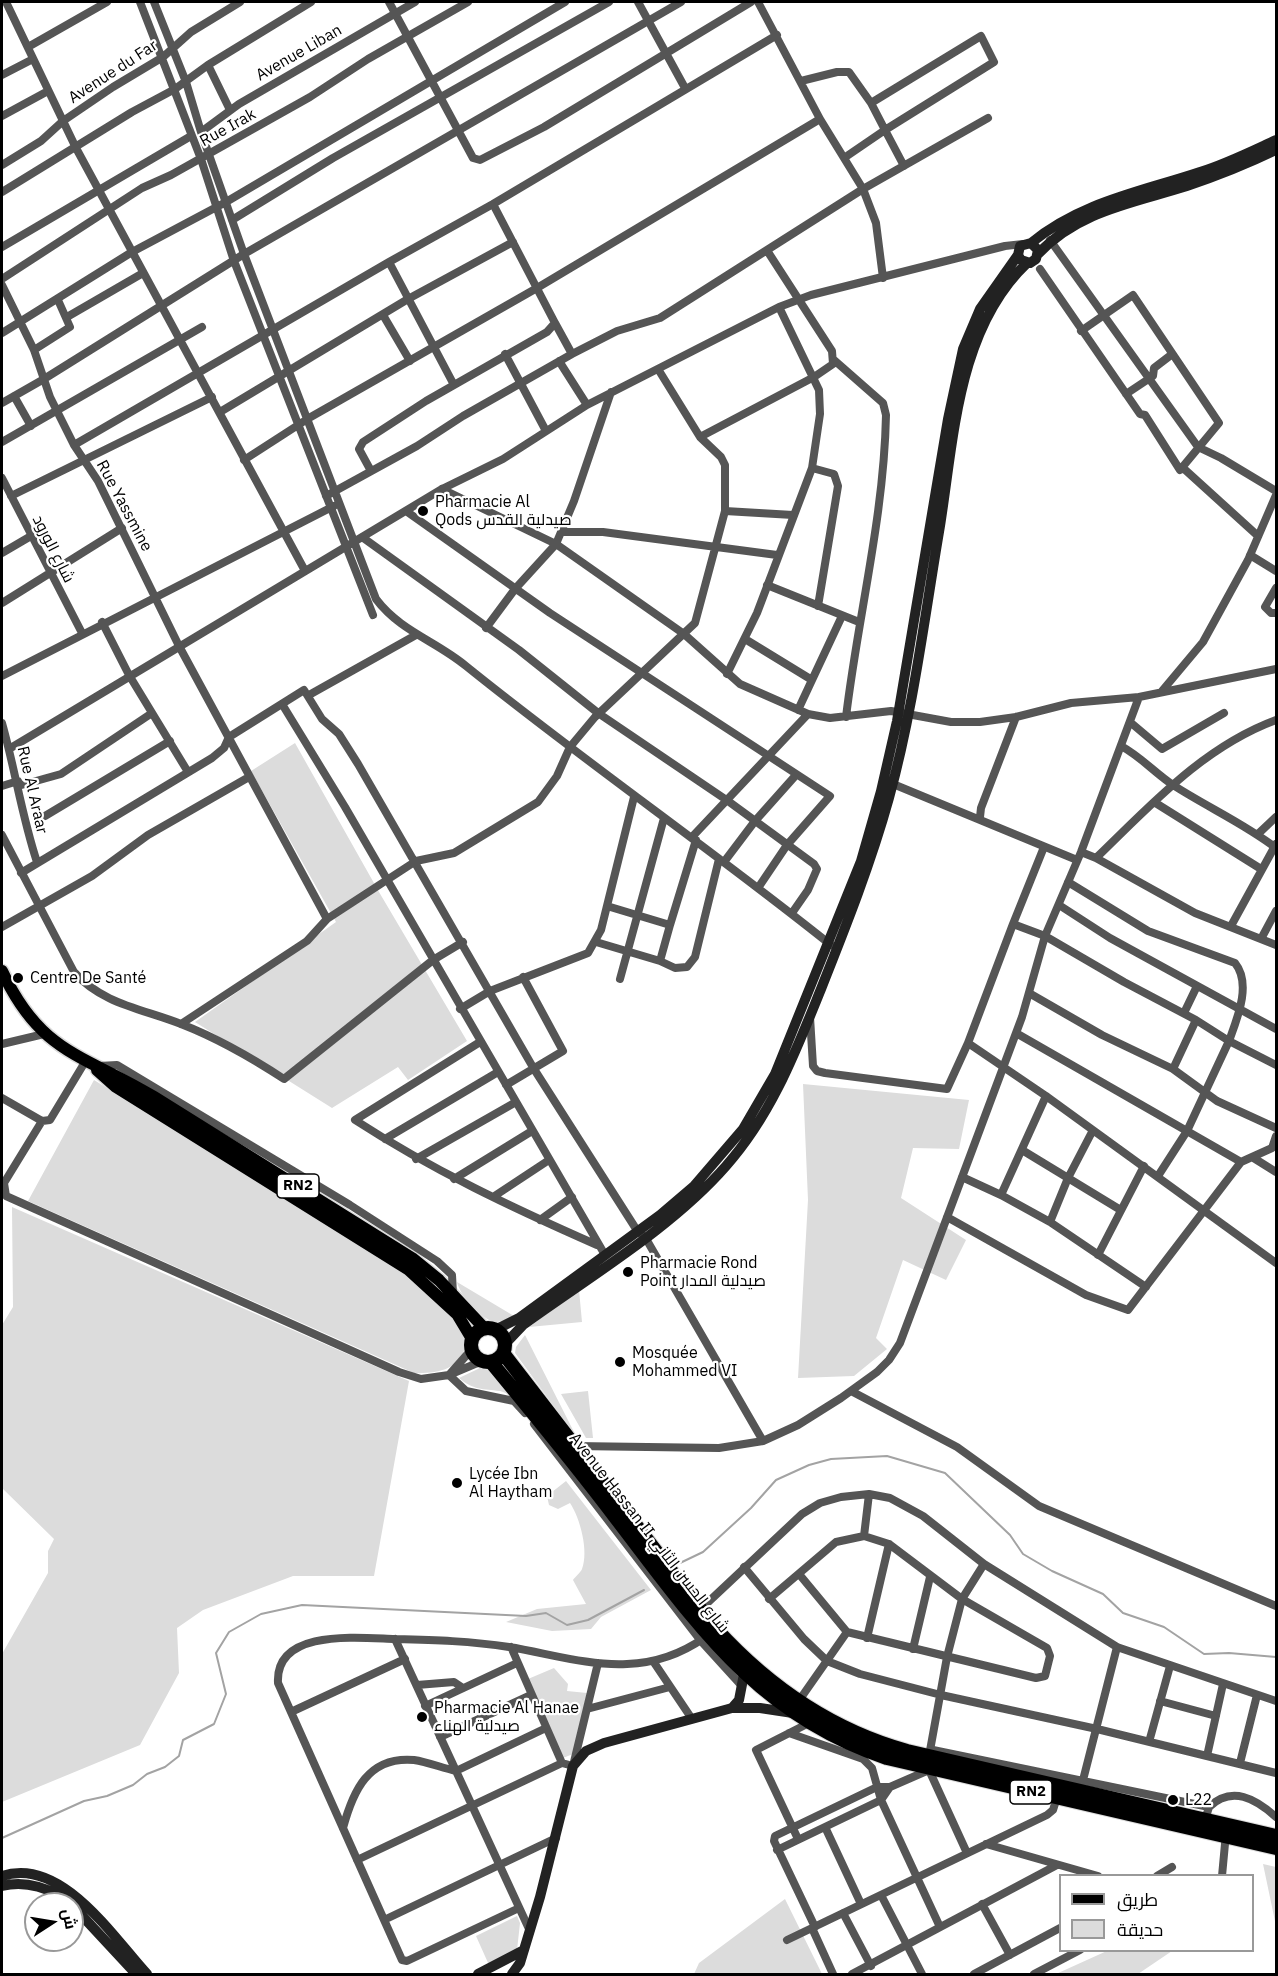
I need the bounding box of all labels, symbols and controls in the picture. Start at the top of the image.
street label: Avenue Liban [253,21,345,85]
street label: Avenue du Far [65,36,161,108]
street label: Rue Irak [197,105,259,151]
street label: Rue Yassmine [92,457,156,555]
place label: Pharmacie Al Qods صيدلية القدس [435,492,572,530]
marker: Pharmacie Al Qods صيدلية القدس [416,504,430,518]
street label: شارع الورود [28,512,78,586]
street label: Rue Al Araar [13,744,51,836]
place label: Centre De Santé [30,968,146,988]
marker: Centre De Santé [11,971,25,985]
road number: RN2 [277,1174,319,1198]
place label: Pharmacie Rond Point صيدلية المدار [640,1253,766,1291]
marker: Pharmacie Rond Point صيدلية المدار [621,1265,635,1279]
place label: Mosquée Mohammed VI [632,1343,738,1381]
marker: Mosquée Mohammed VI [613,1355,627,1369]
street label: Avenue Hassan II شارع الحسن الثاني [565,1429,733,1637]
place label: Lycée Ibn Al Haytham [469,1464,552,1502]
marker: Lycée Ibn Al Haytham [450,1476,464,1490]
place label: Pharmacie Al Hanae صيدلية الهناء [434,1698,579,1736]
marker: Pharmacie Al Hanae صيدلية الهناء [415,1710,429,1724]
road number: RN2 [1010,1780,1052,1804]
place label: L22 [1185,1790,1212,1810]
marker: L22 [1166,1793,1180,1807]
legend [1059,1874,1254,1952]
text: طريق [1117,1888,1158,1911]
north arrow [24,1892,84,1952]
text: ش [58,1907,82,1931]
text: حديقة [1117,1918,1163,1941]

